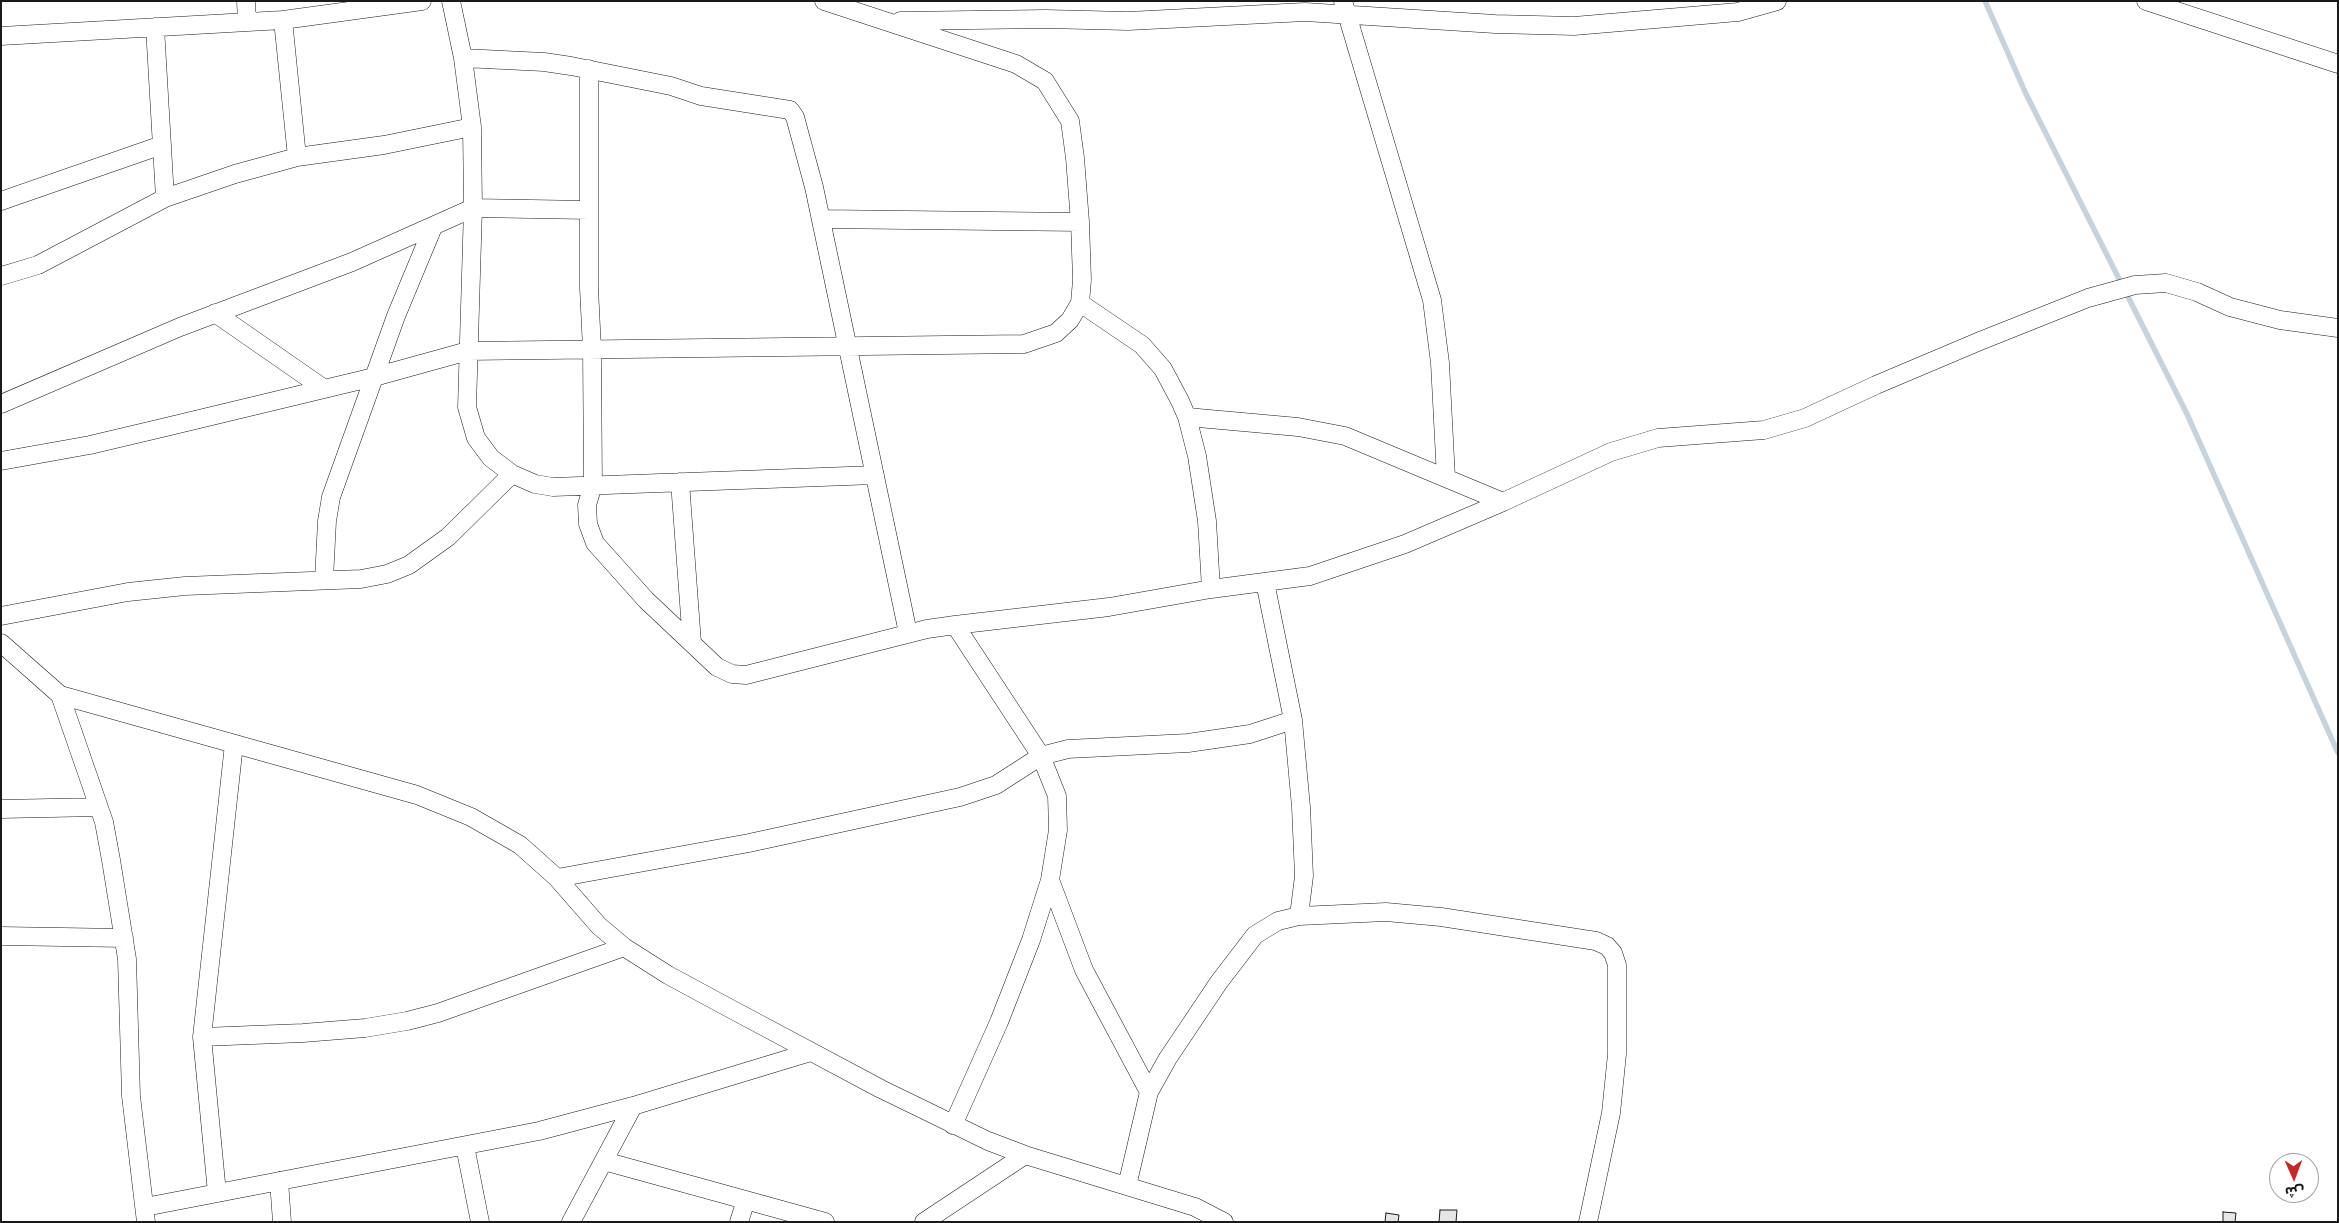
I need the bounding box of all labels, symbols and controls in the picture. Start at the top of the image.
north arrow [2269,1153,2319,1203]
text: ش [2285,1184,2304,1200]

